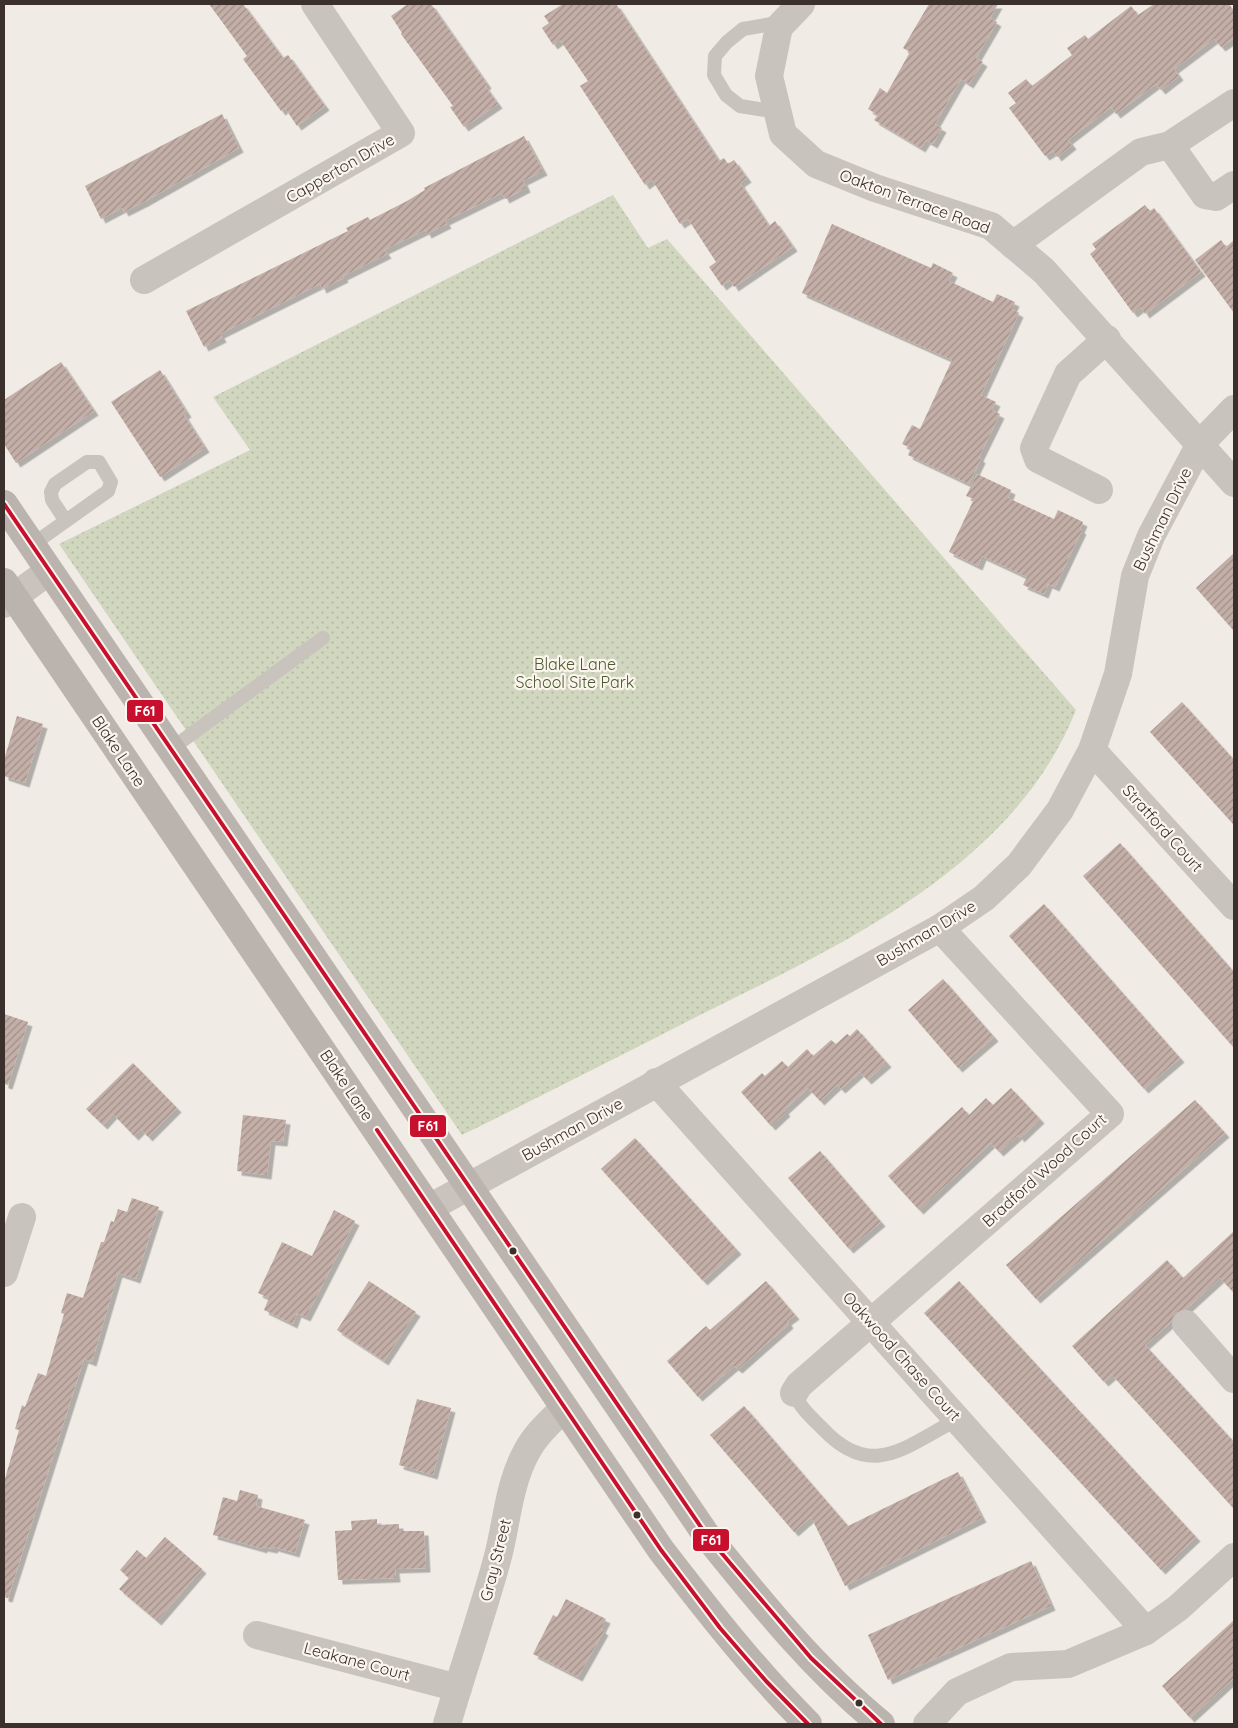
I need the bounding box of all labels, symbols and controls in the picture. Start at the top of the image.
street label: Capperton Drive [282,129,398,207]
street label: Oakton Terrace Road [837,164,993,238]
street label: Bushman Drive [1128,464,1196,574]
park label: Blake Lane School Site Park [516,654,634,692]
line badge: F61 [126,699,164,723]
text: F61 [135,702,155,720]
street label: Blake Lane [88,711,150,791]
street label: Stratford Court [1119,780,1207,876]
street label: Bushman Drive [873,895,979,971]
street label: Blake Lane [316,1045,378,1125]
street label: Bushman Drive [518,1093,626,1165]
street label: Bradford Wood Court [978,1109,1110,1231]
line badge: F61 [409,1114,447,1138]
text: F61 [418,1117,438,1135]
unlabelled marker [508,1246,518,1256]
street label: Oakwood Chase Court [839,1287,965,1425]
unlabelled marker [632,1510,642,1520]
street label: Gray Street [475,1517,515,1603]
line badge: F61 [692,1528,730,1552]
text: F61 [701,1531,721,1549]
street label: Leakane Court [302,1637,412,1685]
unlabelled marker [854,1698,864,1708]

